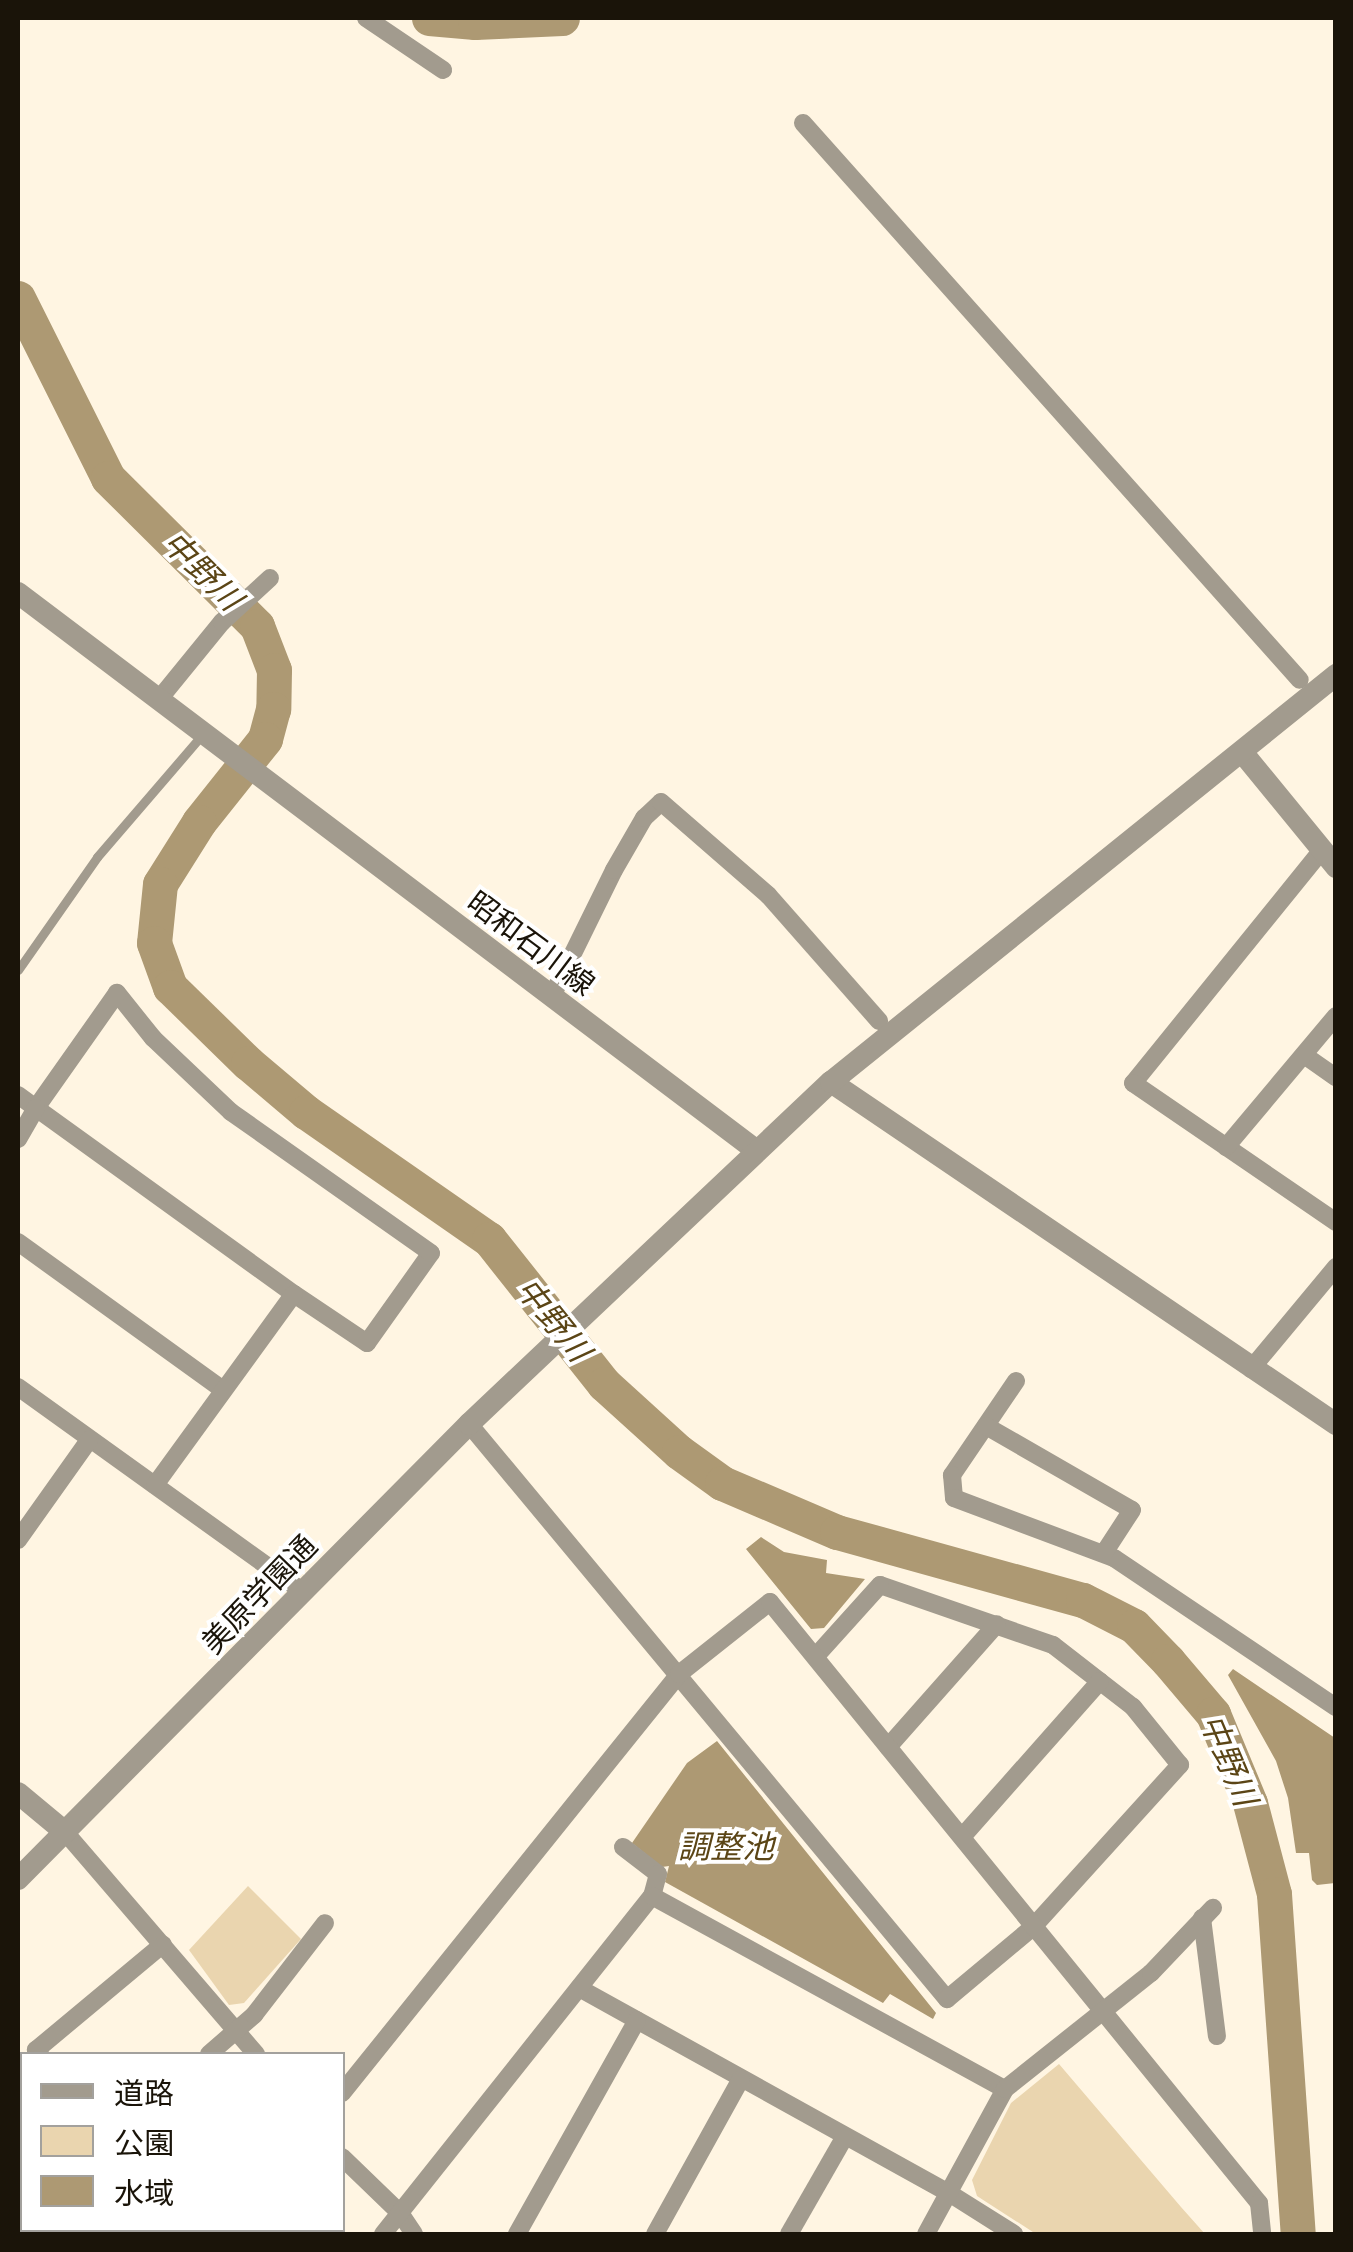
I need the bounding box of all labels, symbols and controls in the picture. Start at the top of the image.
water label: 中野川 [154,523,250,619]
street label: 昭和石川線 [460,883,602,1003]
water label: 中野川 [508,1271,598,1369]
street label: 美原学園通 [194,1528,324,1660]
water label: 中野川 [1192,1708,1264,1812]
water label: 調整池 [678,1828,774,1866]
legend [20,2052,345,2232]
text: 道路 [114,2073,174,2113]
text: 公園 [114,2123,174,2163]
text: 水域 [114,2173,174,2213]

